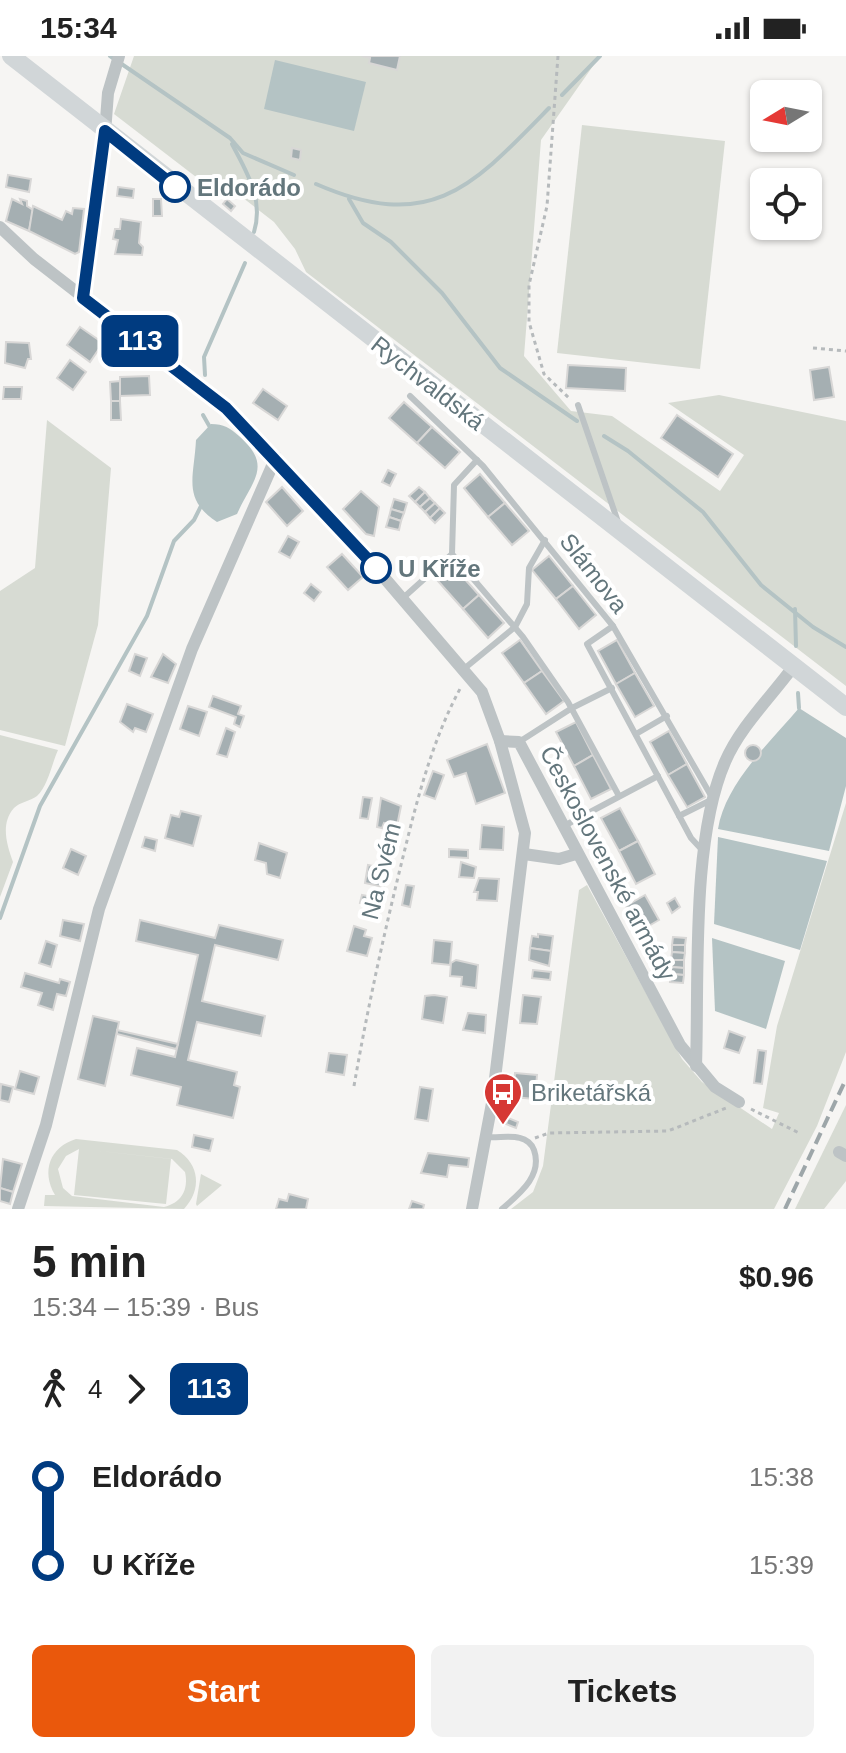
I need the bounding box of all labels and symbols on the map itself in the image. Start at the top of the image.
north arrow [750,80,822,152]
marker: Eldorádo [160,172,190,202]
place label: Eldorádo [197,174,301,201]
line badge: 113 [94,315,186,367]
street label: Rychvaldská [366,330,490,436]
street label: Slámova [555,528,634,619]
marker: U Kříže [361,553,391,583]
place label: U Kříže [398,555,481,582]
street label: Československé armády [535,741,681,985]
street label: Na Svém [356,820,406,922]
bus stop icon: Briketářská [482,1071,524,1126]
place label: Briketářská [531,1079,652,1106]

